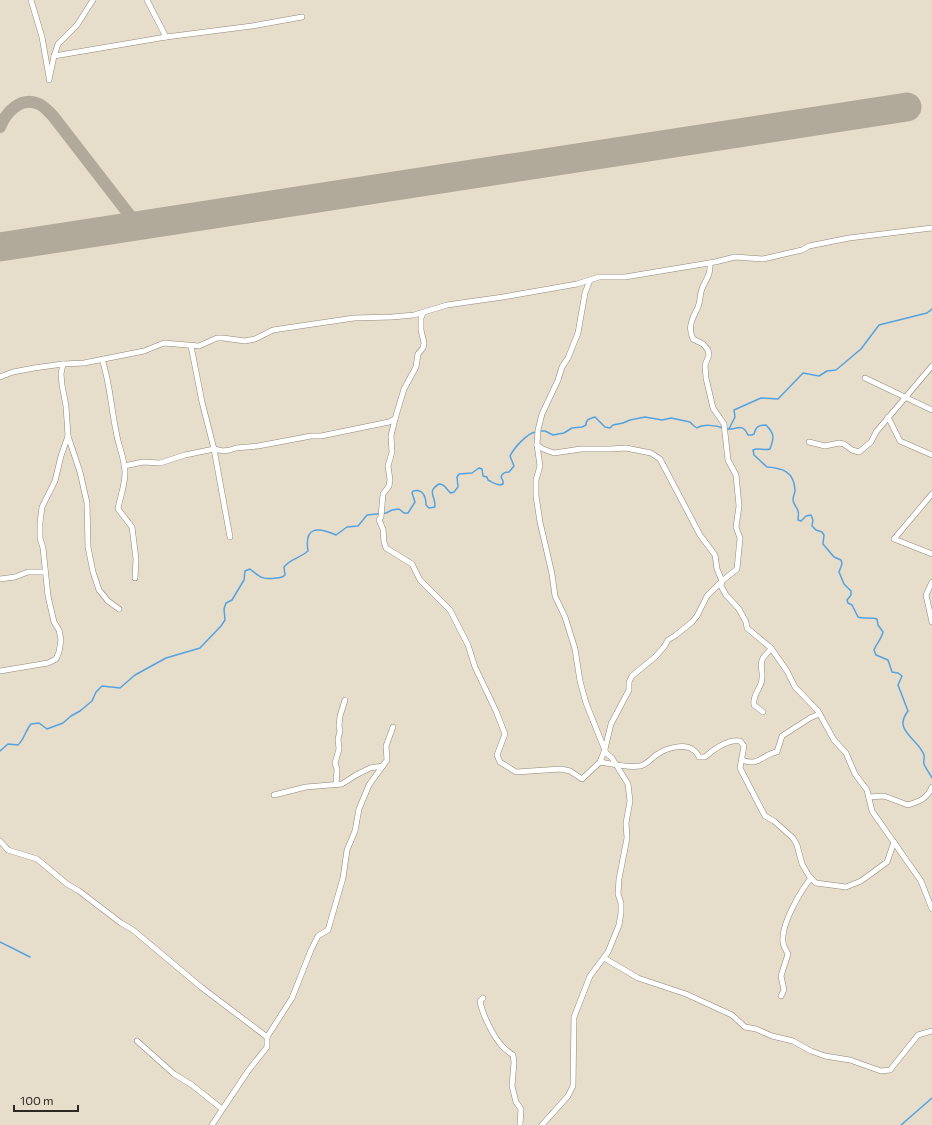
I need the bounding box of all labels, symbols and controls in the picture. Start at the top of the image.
scale bar [14,1087,78,1113]
text: 100 m [20,1093,54,1107]

